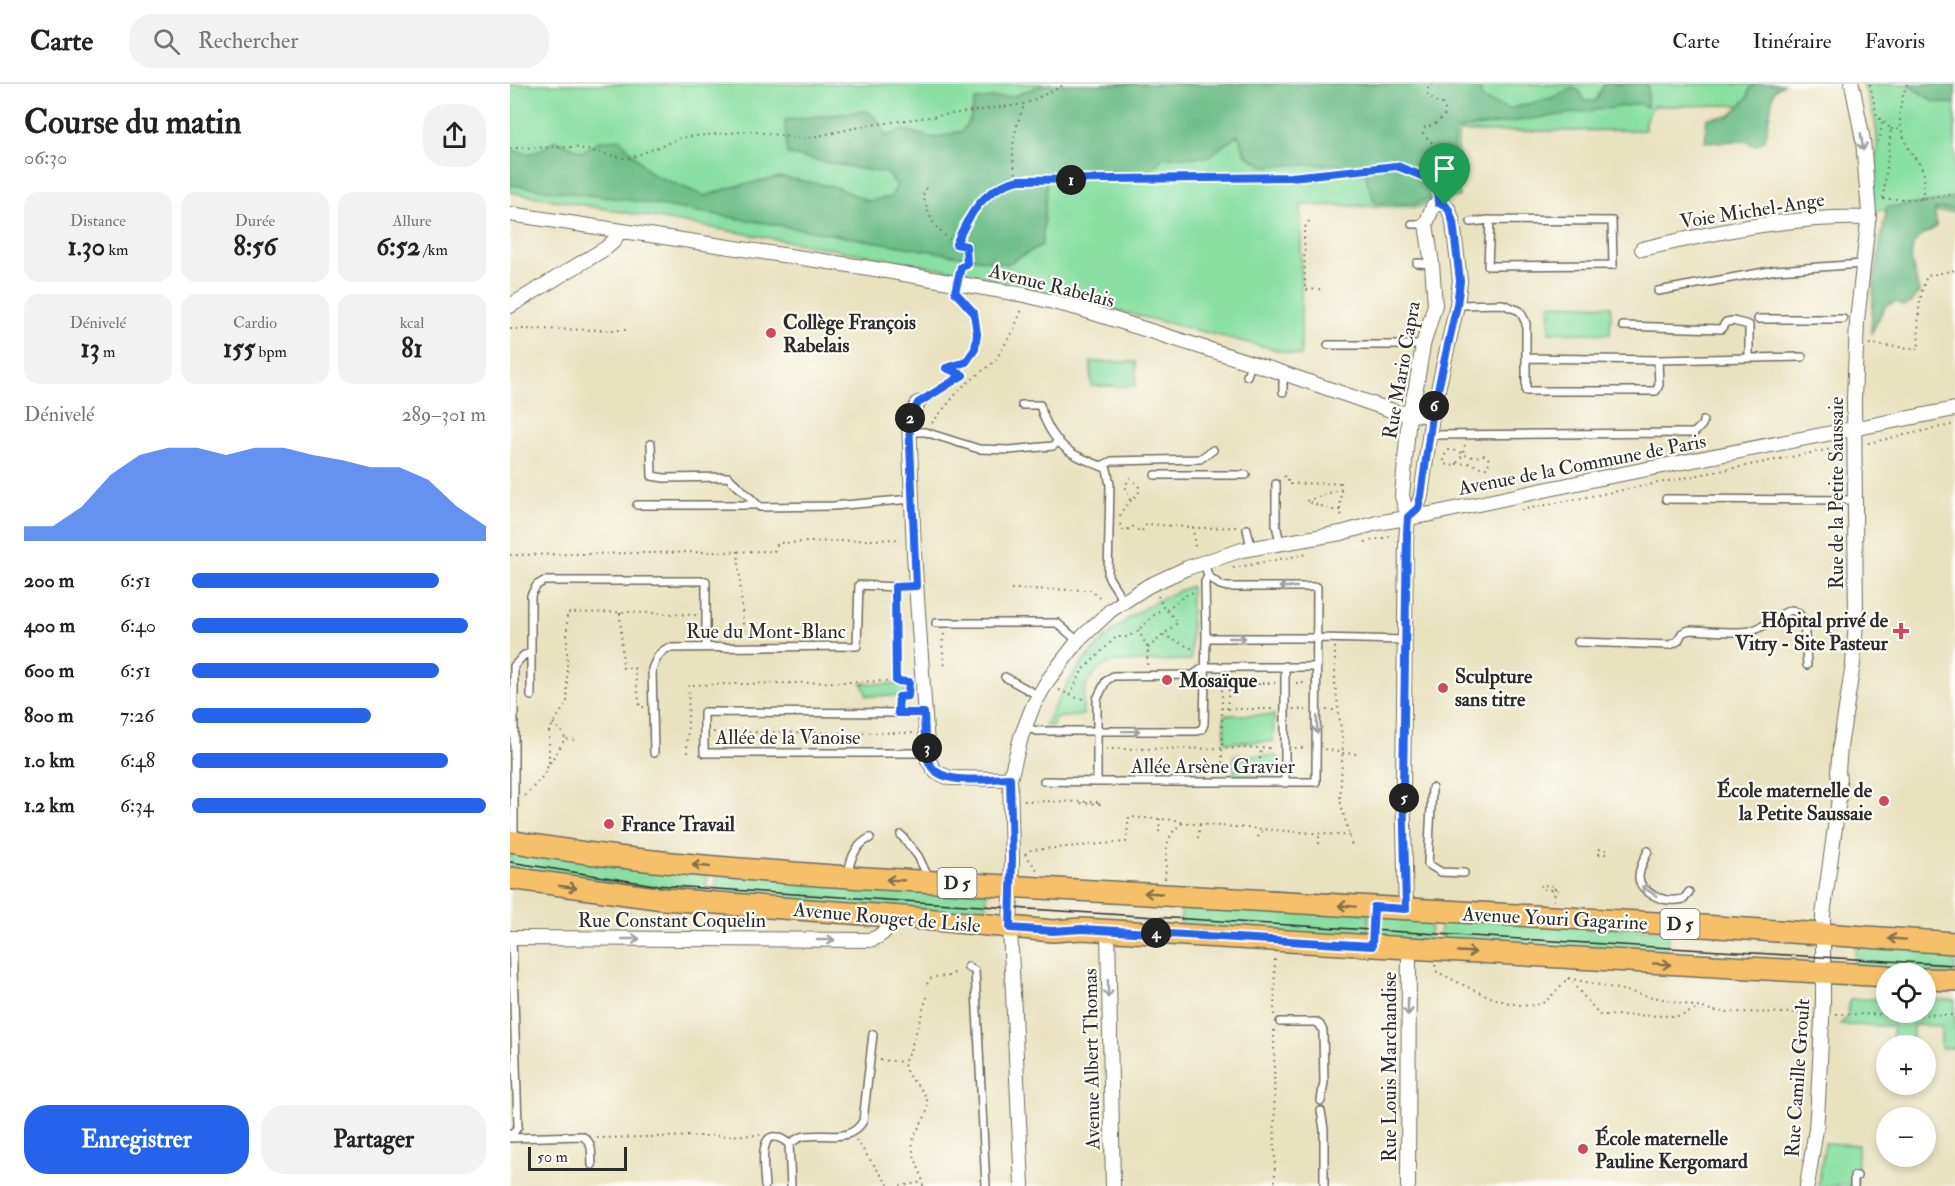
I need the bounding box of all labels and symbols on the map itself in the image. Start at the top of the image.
one-way arrow [1857,131,1868,151]
pin [1419,143,1470,205]
pin: 1 [1056,165,1086,195]
street label: Voie Michel-Ange [1678,187,1826,234]
street label: Avenue Rabelais [986,258,1117,313]
street label: Rue Mario Capra [1377,298,1427,441]
place label: Collège François Rabelais [783,310,916,358]
marker: Collège François Rabelais [764,326,778,340]
pin: 6 [1419,391,1449,421]
street label: Rue de la Petite Saussaie [1824,397,1849,589]
pin: 2 [895,403,925,433]
street label: Avenue de la Commune de Paris [1455,428,1708,501]
one-way arrow [1278,581,1298,593]
place label: Hôpital privé de Vitry - Site Pasteur [1734,608,1889,657]
street label: Rue du Mont-Blanc [686,619,846,644]
marker: Hôpital privé de Vitry - Site Pasteur [1892,622,1910,640]
one-way arrow [1227,632,1247,644]
place label: Sculpture sans titre [1455,664,1533,712]
place label: Mosaïque [1178,668,1258,694]
marker: Mosaïque [1160,673,1174,687]
marker: Sculpture sans titre [1436,681,1450,695]
one-way arrow [1311,715,1323,735]
street label: Allée de la Vanoise [715,725,860,750]
one-way arrow [1121,725,1141,737]
pin: 3 [912,733,942,763]
street label: Allée Arsène Gravier [1130,754,1295,779]
place label: École maternelle de la Petite Saussaie [1717,777,1873,826]
pin: 5 [1389,783,1419,813]
marker: École maternelle de la Petite Saussaie [1877,794,1891,808]
place label: France Travail [621,812,736,837]
marker: France Travail [602,817,616,831]
one-way arrow [691,860,711,871]
road number: D 5 [938,868,976,898]
one-way arrow [886,874,906,885]
one-way arrow [557,881,577,892]
one-way arrow [1640,885,1657,898]
one-way arrow [1143,888,1163,899]
street label: Avenue Rouget de Lisle [791,897,981,938]
one-way arrow [1338,900,1358,911]
street label: Avenue Youri Gagarine [1461,901,1648,936]
street label: Rue Constant Coquelin [578,908,766,933]
road number: D 5 [1660,909,1700,939]
pin: 4 [1141,918,1171,948]
one-way arrow [621,933,641,945]
one-way arrow [816,934,836,946]
one-way arrow [1887,934,1907,945]
one-way arrow [1457,947,1477,958]
one-way arrow [1651,958,1671,969]
street label: Avenue Albert Thomas [1077,968,1106,1151]
street label: Rue Louis Marchandise [1377,972,1402,1162]
one-way arrow [1103,978,1114,998]
one-way arrow [1402,997,1414,1017]
street label: Rue Camille Groult [1779,997,1816,1158]
place label: École maternelle Pauline Kergomard [1595,1125,1748,1175]
marker: École maternelle Pauline Kergomard [1576,1142,1590,1156]
scale bar [528,1144,627,1172]

